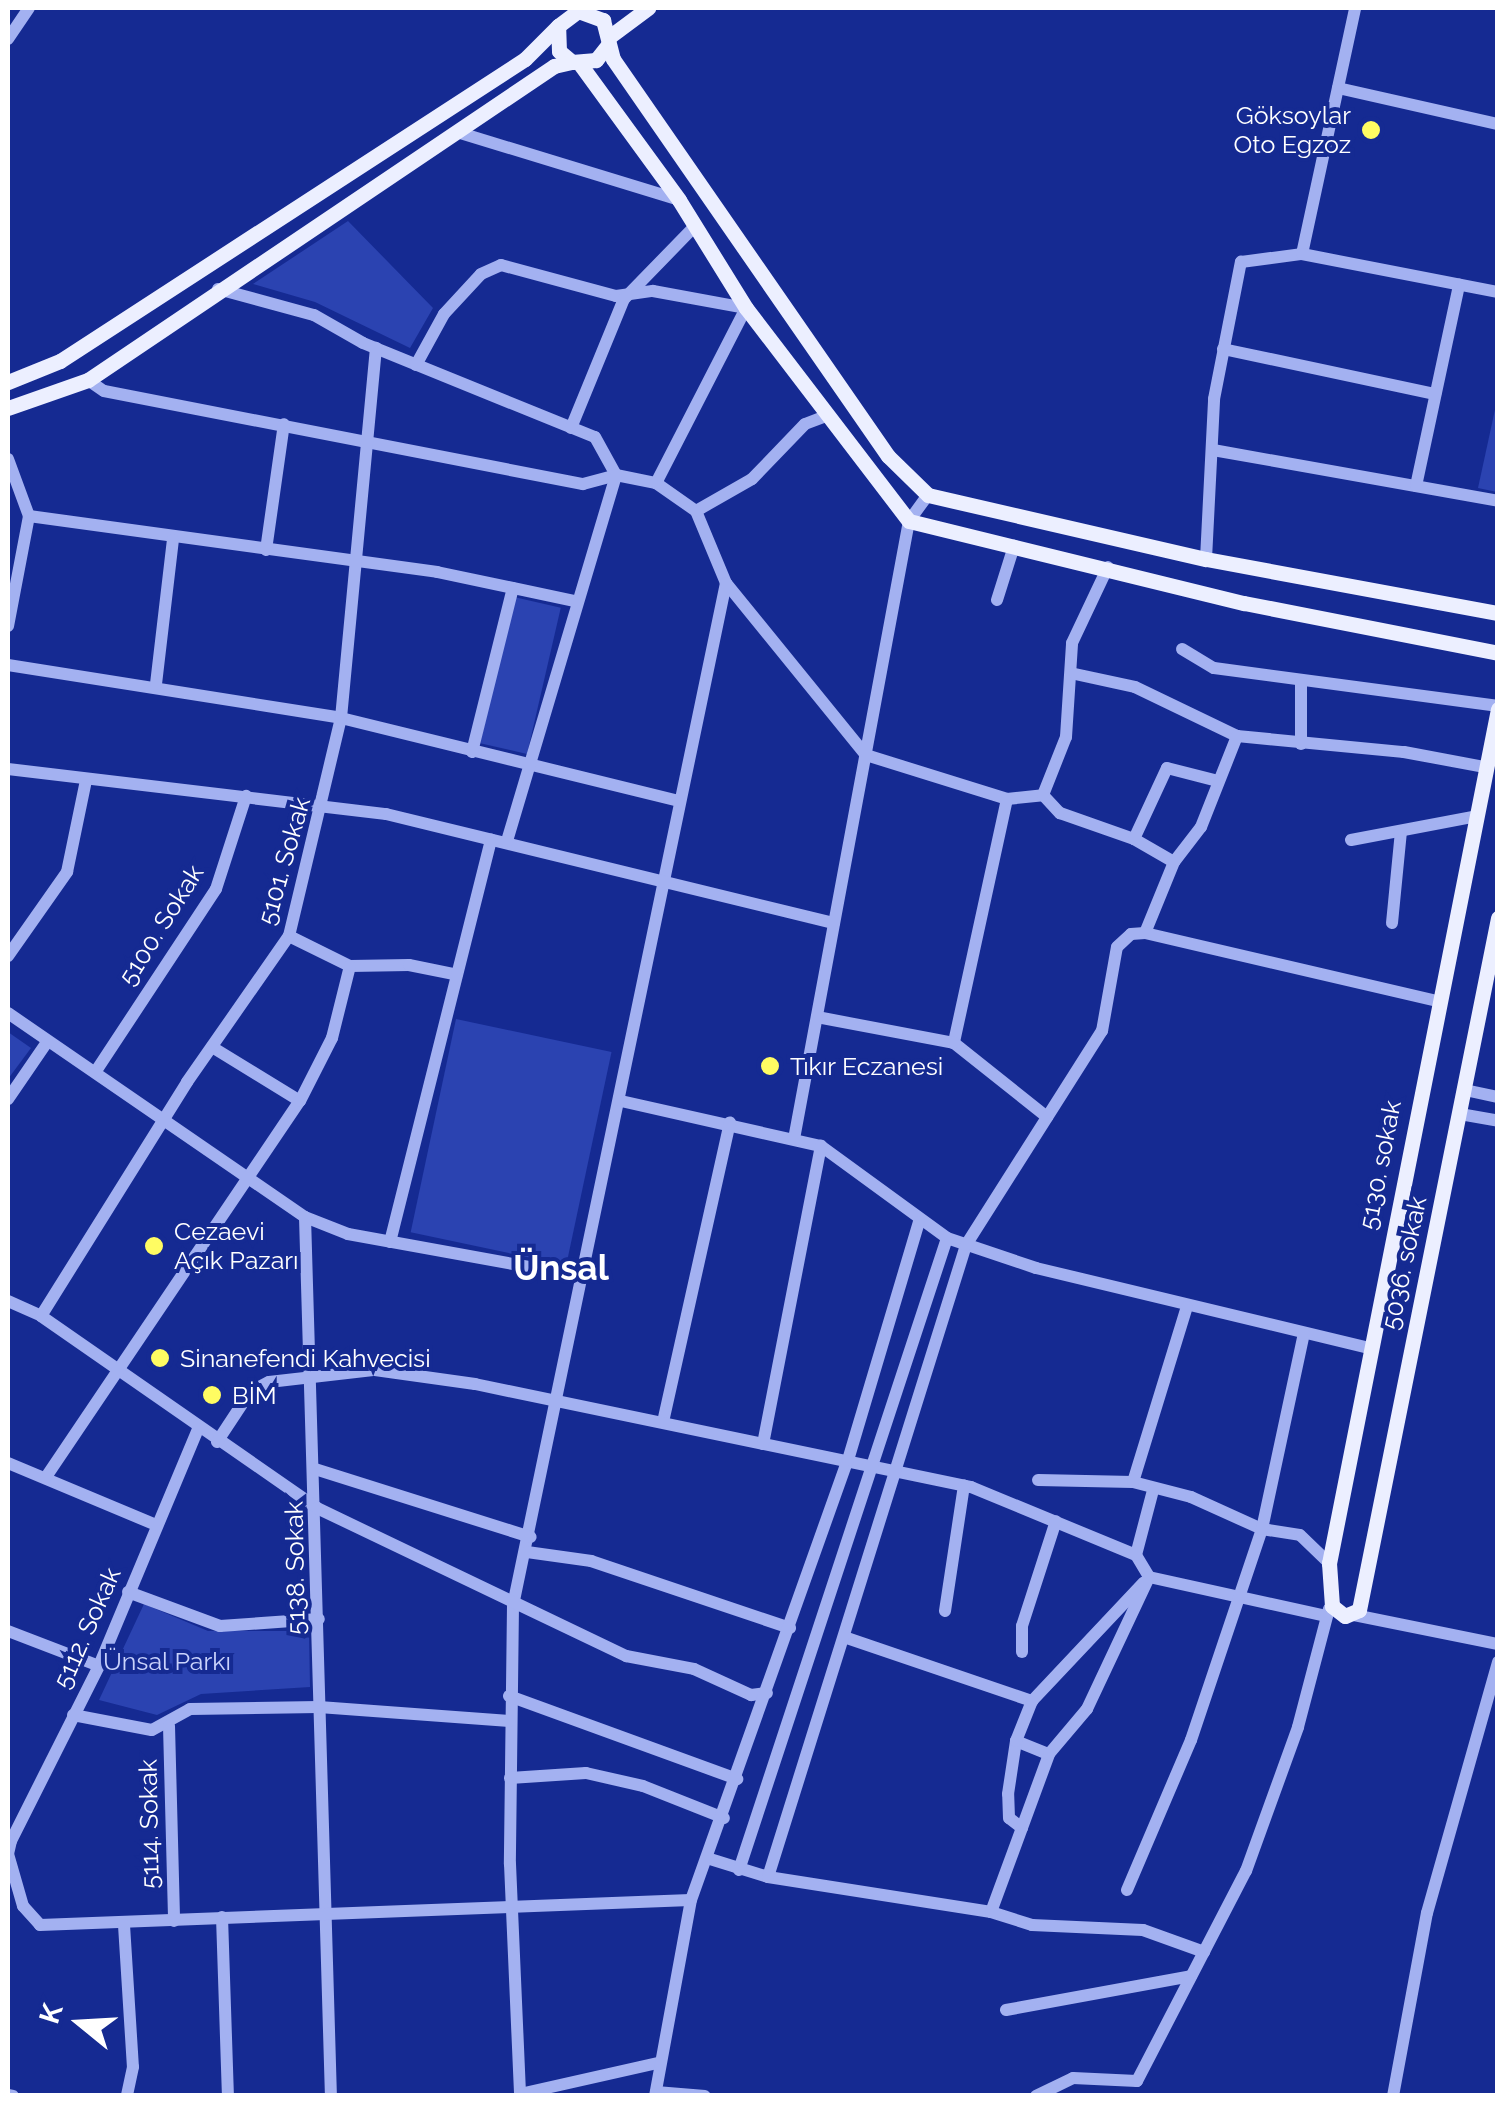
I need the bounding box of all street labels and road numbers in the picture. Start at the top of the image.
street label: 5101. Sokak [251,794,317,928]
street label: 5100. Sokak [112,859,210,991]
street label: 5130. sokak [1353,1098,1407,1232]
street label: 5036. sokak [1375,1194,1433,1332]
street label: 5138. Sokak [279,1501,311,1635]
street label: 5112. Sokak [47,1563,127,1693]
street label: 5114. Sokak [133,1759,165,1889]

